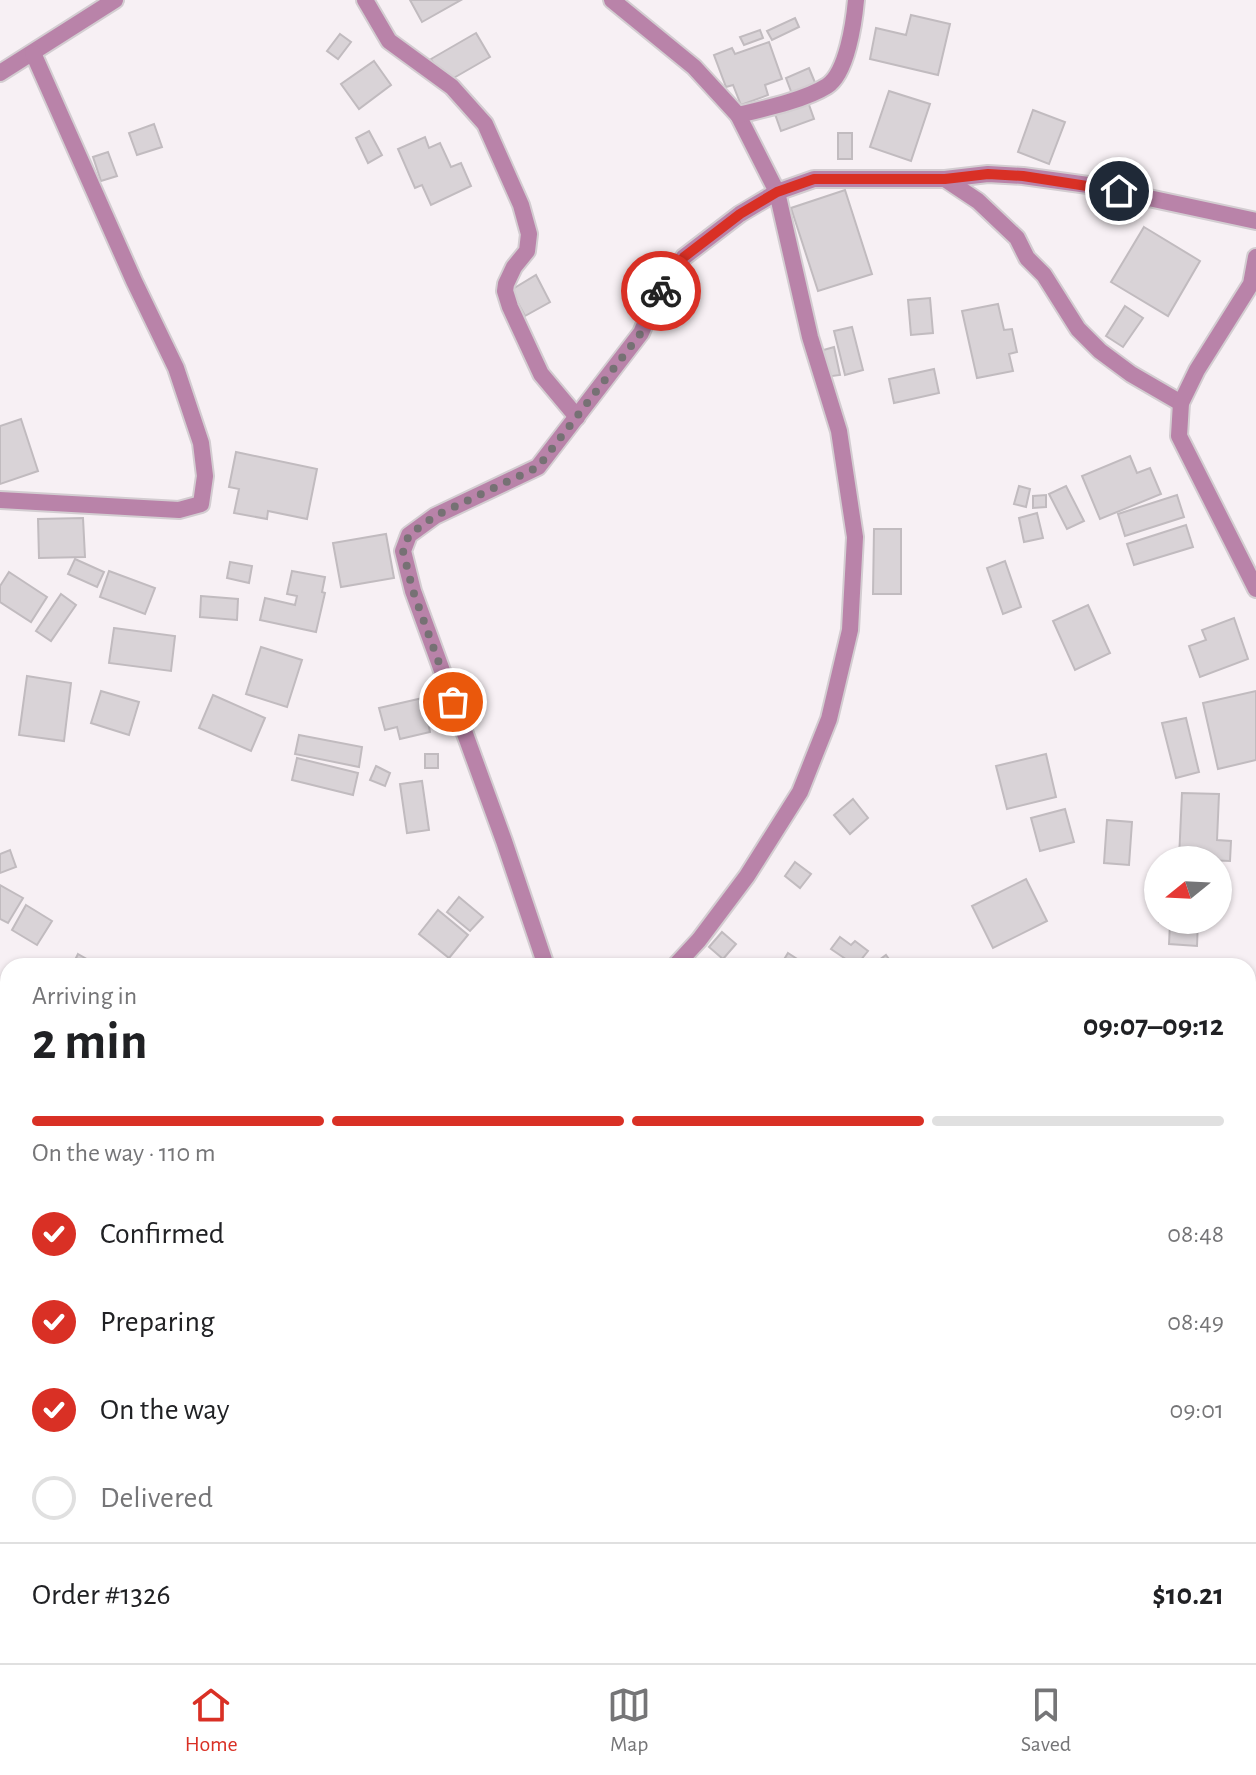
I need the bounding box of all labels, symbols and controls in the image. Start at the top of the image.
pin [1085,157,1153,225]
icon: home [1097,169,1141,213]
courier [621,251,701,331]
icon: bike [639,269,683,313]
pin [419,668,487,736]
icon: bag [431,680,475,724]
north arrow [1144,846,1232,934]
map controls [1144,846,1232,934]
text: Arriving in [32,983,137,1009]
text: 09:07–09:12 [1083,1011,1224,1041]
text: 2 min [32,1016,147,1068]
text: On the way · 110 m [32,1140,215,1166]
icon: check [32,1212,76,1256]
text: Confirmed [100,1219,224,1249]
text: 08:48 [1167,1221,1224,1247]
icon: check [32,1300,76,1344]
text: Preparing [100,1307,215,1337]
text: 08:49 [1167,1309,1224,1335]
icon: check [32,1388,76,1432]
text: On the way [100,1395,229,1425]
text: 09:01 [1169,1397,1224,1423]
text: Delivered [100,1483,213,1513]
text: Order #1326 [32,1580,171,1610]
text: $10.21 [1152,1580,1224,1610]
tab: Home [185,1683,238,1757]
tab: Map [607,1683,651,1757]
tab: Saved [1021,1683,1071,1757]

